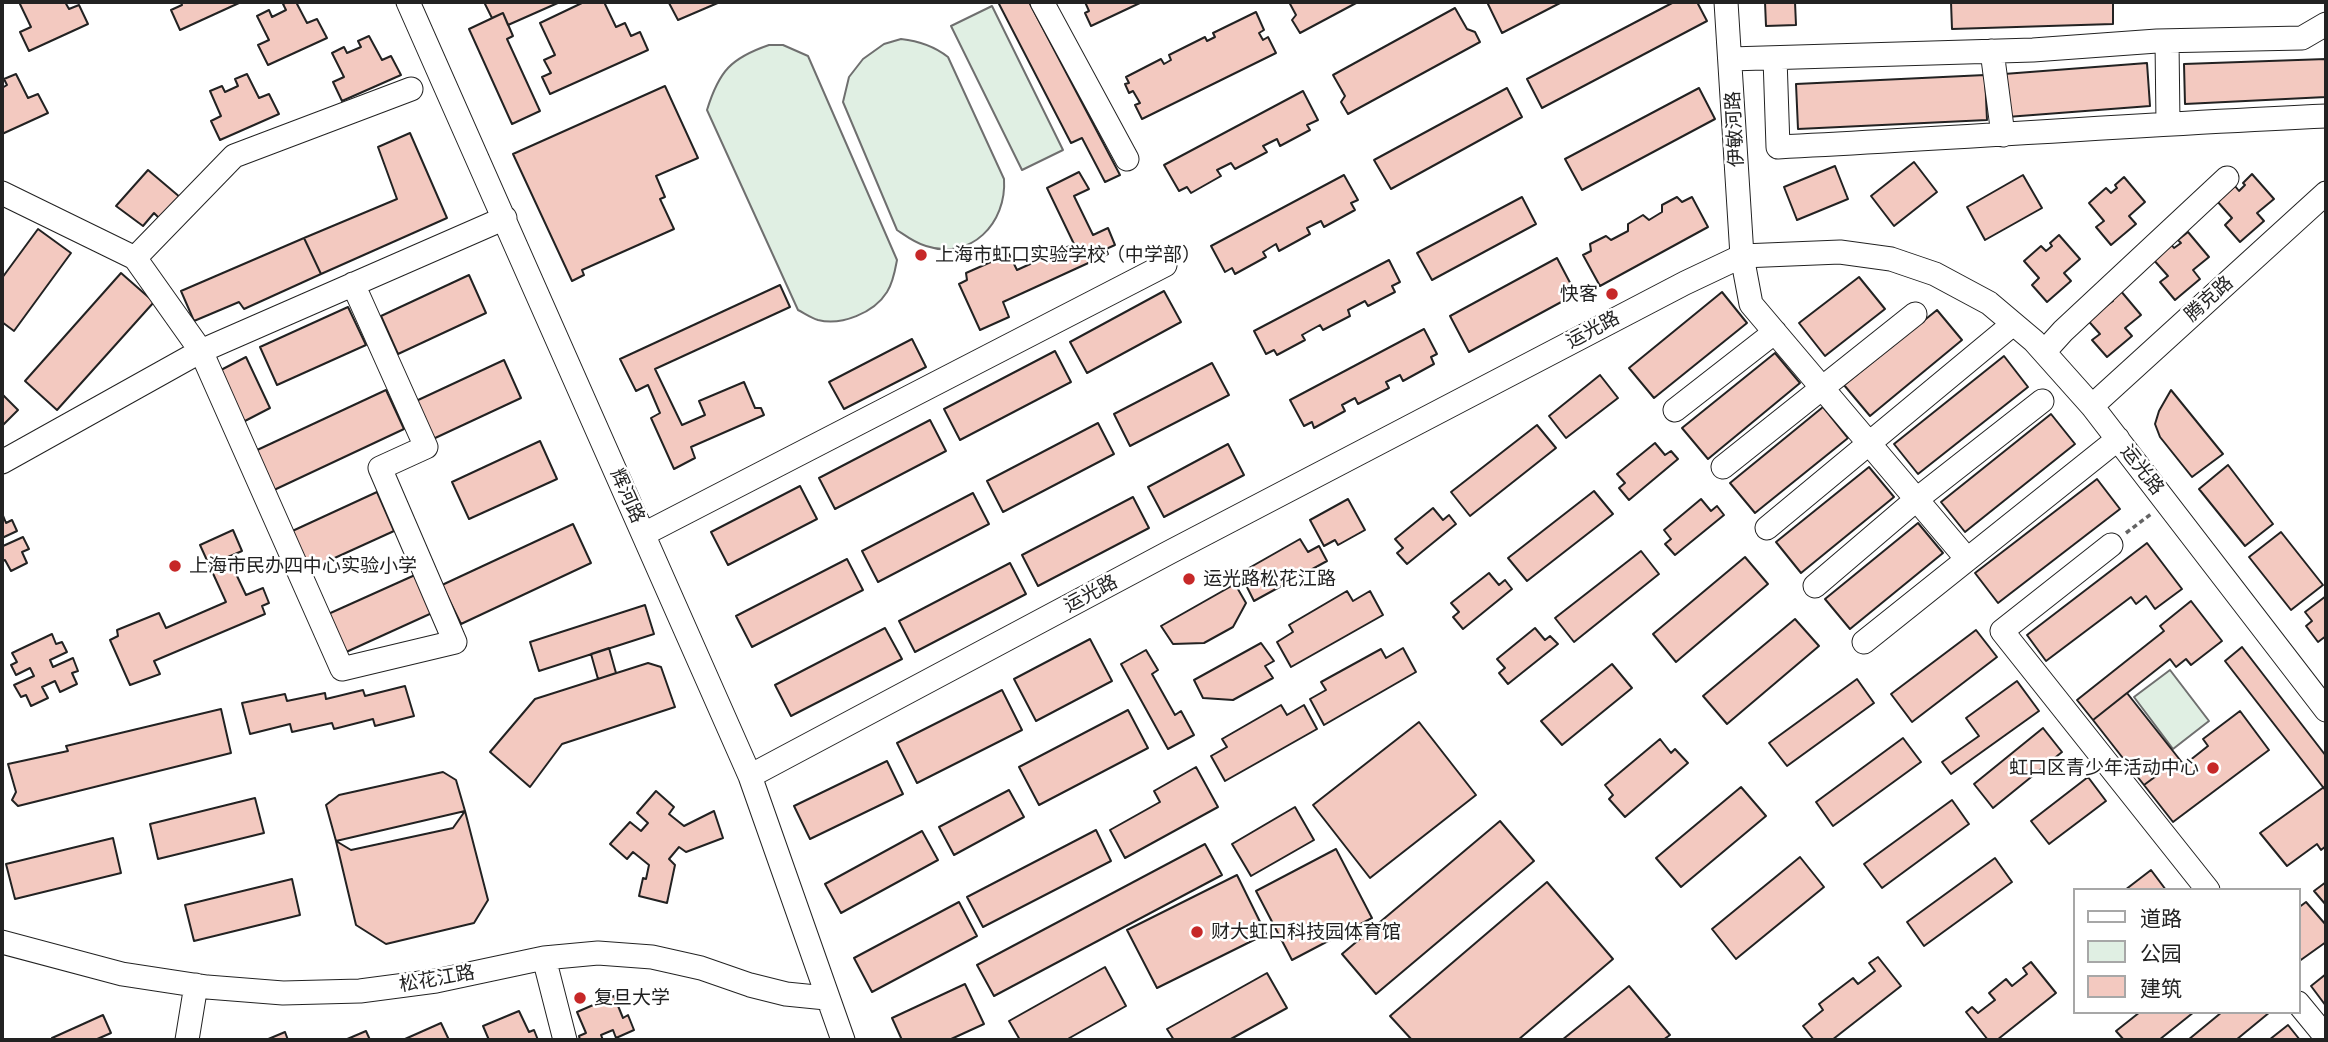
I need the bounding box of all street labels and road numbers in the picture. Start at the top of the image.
street label: 伊敏河路 [1722,90,1748,168]
street label: 腾克路 [2180,271,2238,327]
street label: 运光路 [1562,307,1624,353]
street label: 运光路 [2115,441,2169,499]
street label: 辉河路 [605,465,649,527]
street label: 运光路 [1060,571,1122,617]
street label: 松花江路 [398,961,476,997]

